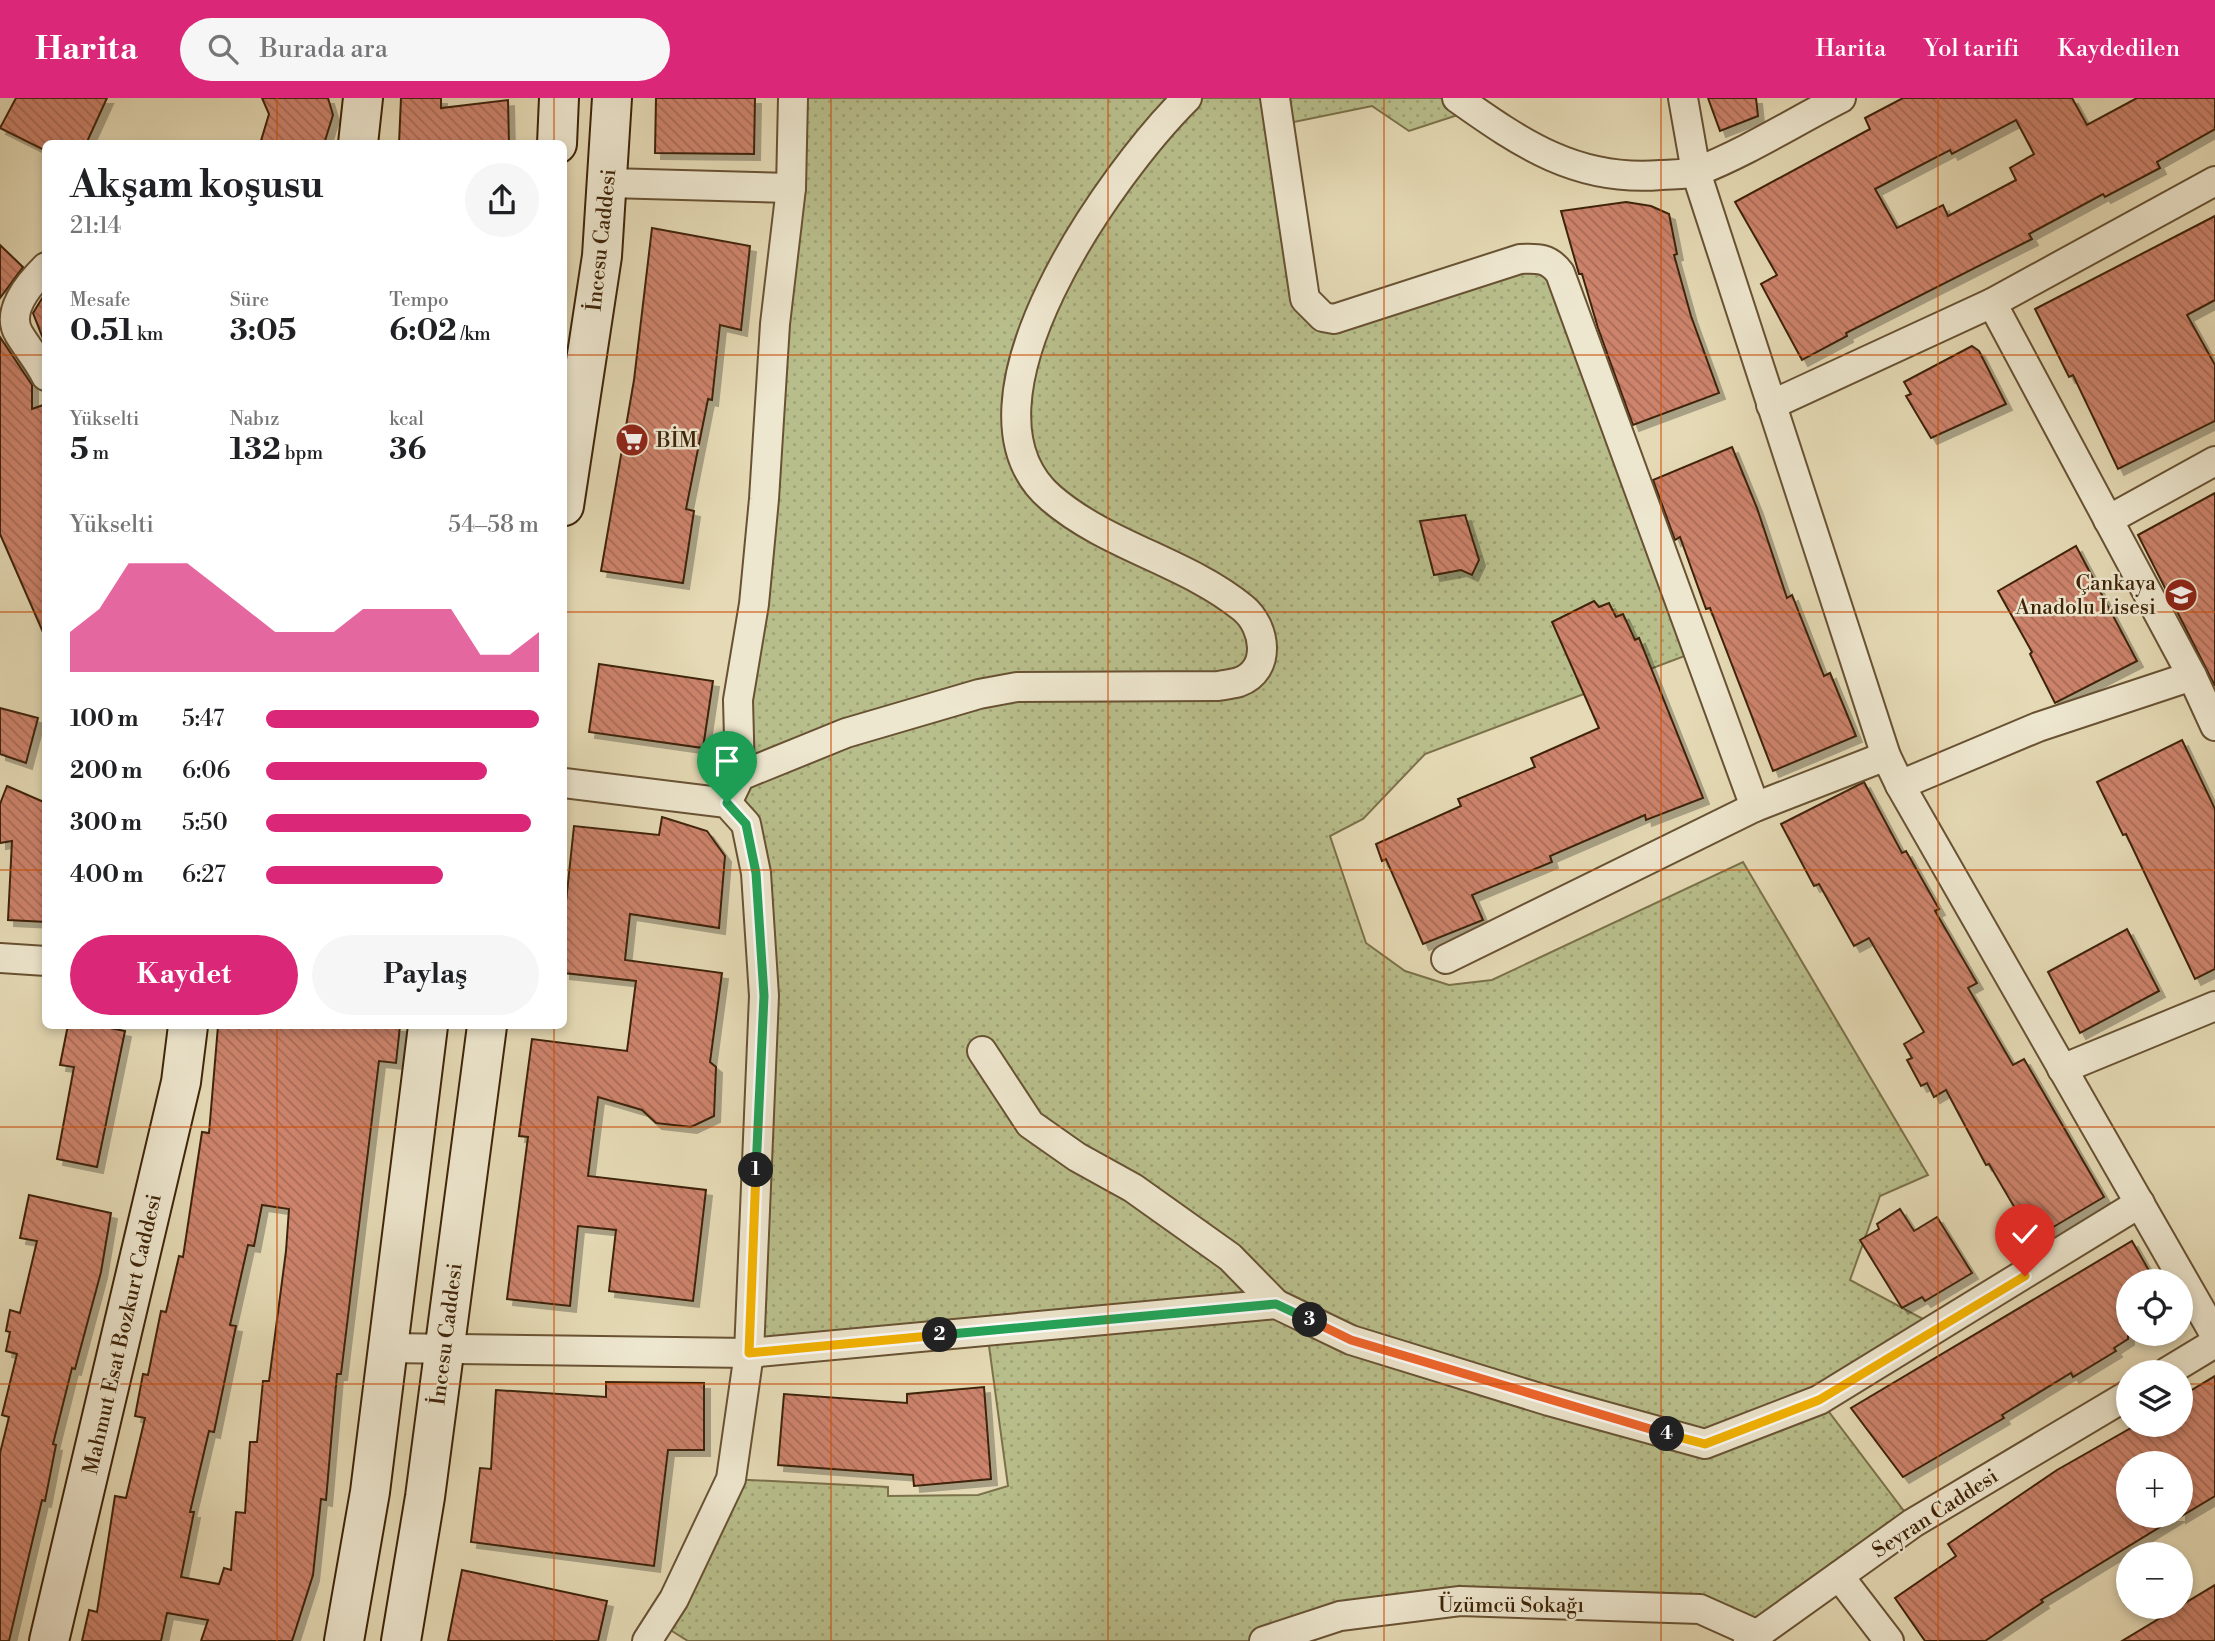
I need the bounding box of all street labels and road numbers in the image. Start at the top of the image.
street label: İncesu Caddesi [580,167,622,312]
street label: Mahmut Esat Bozkurt Caddesi [78,1191,168,1477]
street label: İncesu Caddesi [423,1261,469,1407]
street label: Seyran Caddesi [1868,1463,2003,1564]
street label: Üzümcü Sokağı [1438,1591,1584,1619]

